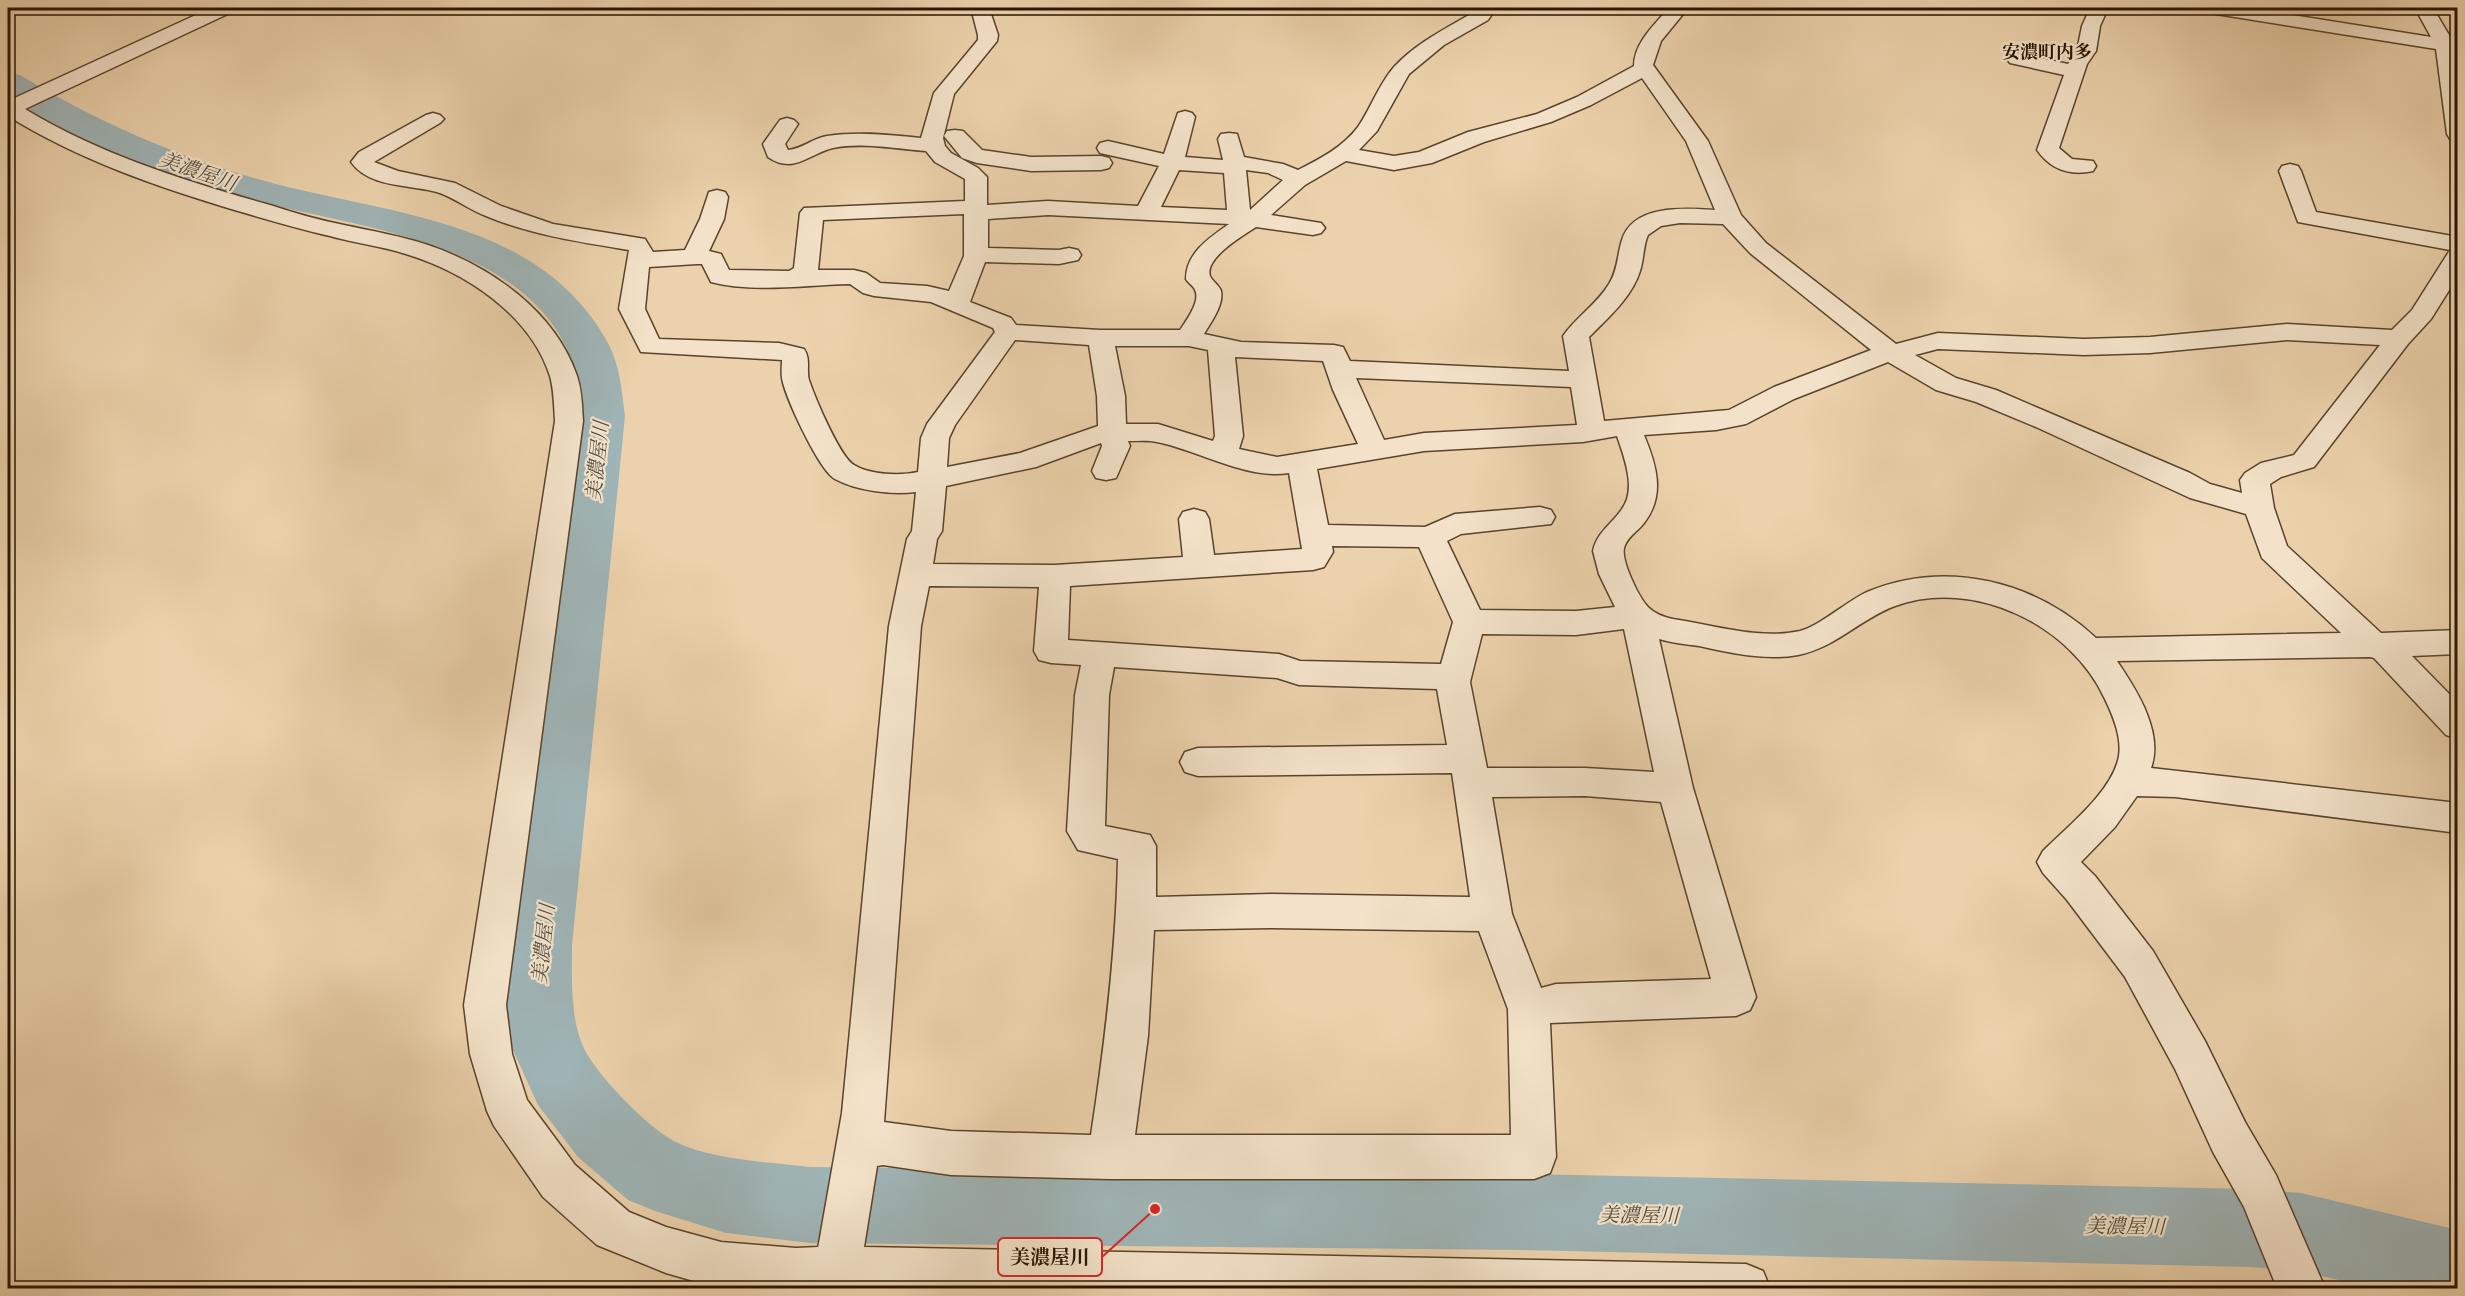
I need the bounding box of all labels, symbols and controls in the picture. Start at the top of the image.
district label: 安濃町内多 [2002,41,2092,63]
water label: 美濃屋川 [156,147,242,196]
water label: 美濃屋川 [581,418,613,502]
water label: 美濃屋川 [527,901,559,985]
water label: 美濃屋川 [1599,1202,1681,1228]
water label: 美濃屋川 [2085,1213,2167,1239]
callout: 美濃屋川 [998,1238,1102,1276]
text: 美濃屋川 [1010,1245,1090,1269]

